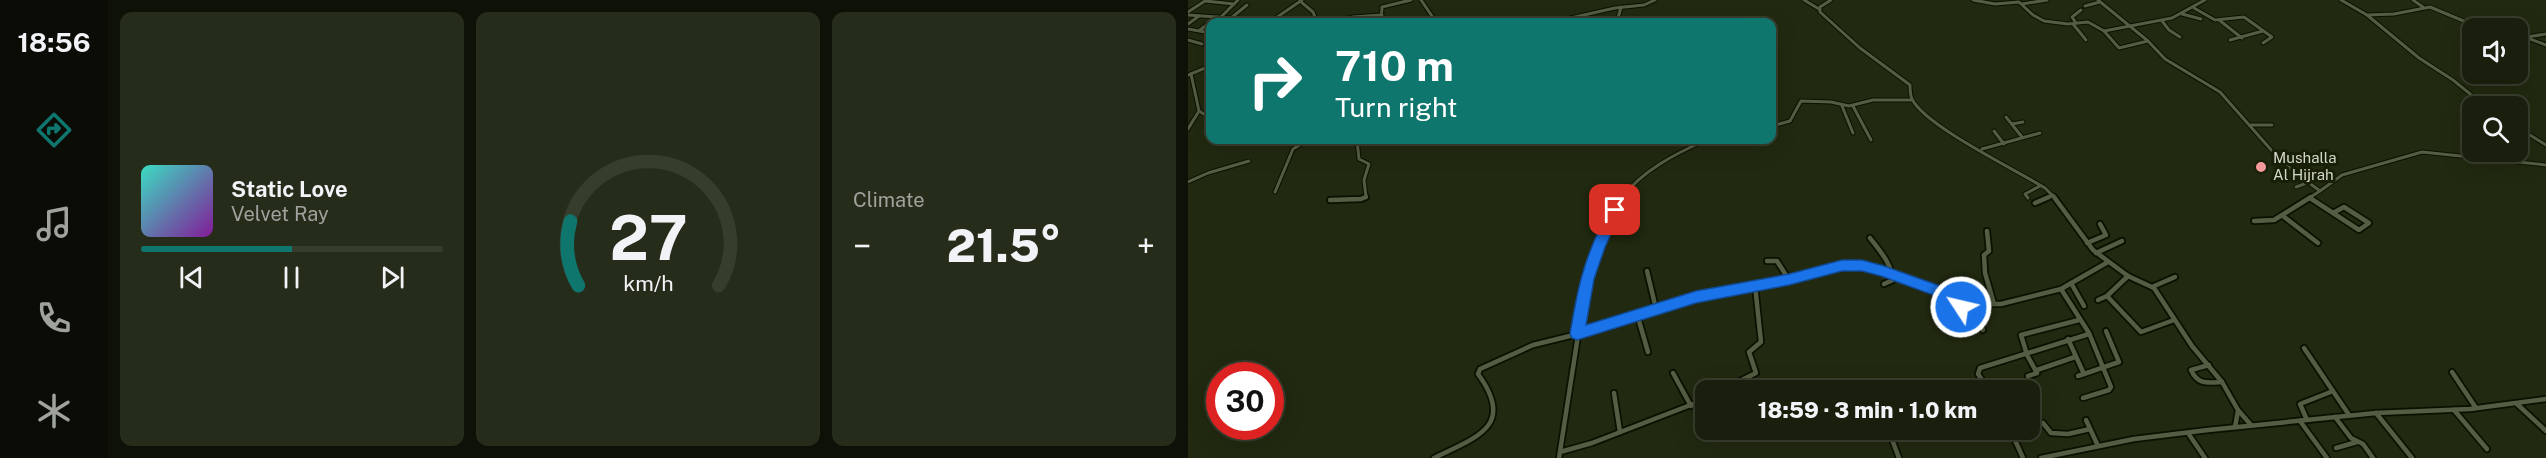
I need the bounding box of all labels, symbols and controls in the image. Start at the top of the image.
map controls [2462,18,2528,162]
button: sound [2462,18,2528,84]
text: 18:56 [17,26,91,58]
text: 710 m [1335,41,1454,90]
icon: right [1236,42,1314,120]
text: Turn right [1335,91,1458,123]
button: search [2462,96,2528,162]
icon: directions [33,109,75,151]
place label: Mushalla Al Hijrah [2273,149,2337,183]
marker: Mushalla Al Hijrah [2254,160,2268,174]
text: Static Love [231,176,348,202]
pin [1589,184,1640,235]
text: Climate [853,188,925,212]
icon: arrive [1598,193,1631,226]
text: 27 [609,201,687,274]
text: Velvet Ray [231,202,329,226]
icon: music [33,203,75,245]
text: 21.5° [947,219,1061,272]
text: − [853,227,871,265]
text: + [1137,227,1155,265]
icon: previous [175,261,208,294]
icon: pause [275,261,308,294]
icon: next [376,261,409,294]
text: km/h [623,271,673,296]
position arrow [1929,275,1993,339]
icon: phone [33,297,75,339]
speed limit sign: 30 [1206,362,1284,440]
icon: climate [33,390,75,432]
text: 18:59 · 3 min · 1.0 km [1758,397,1977,423]

